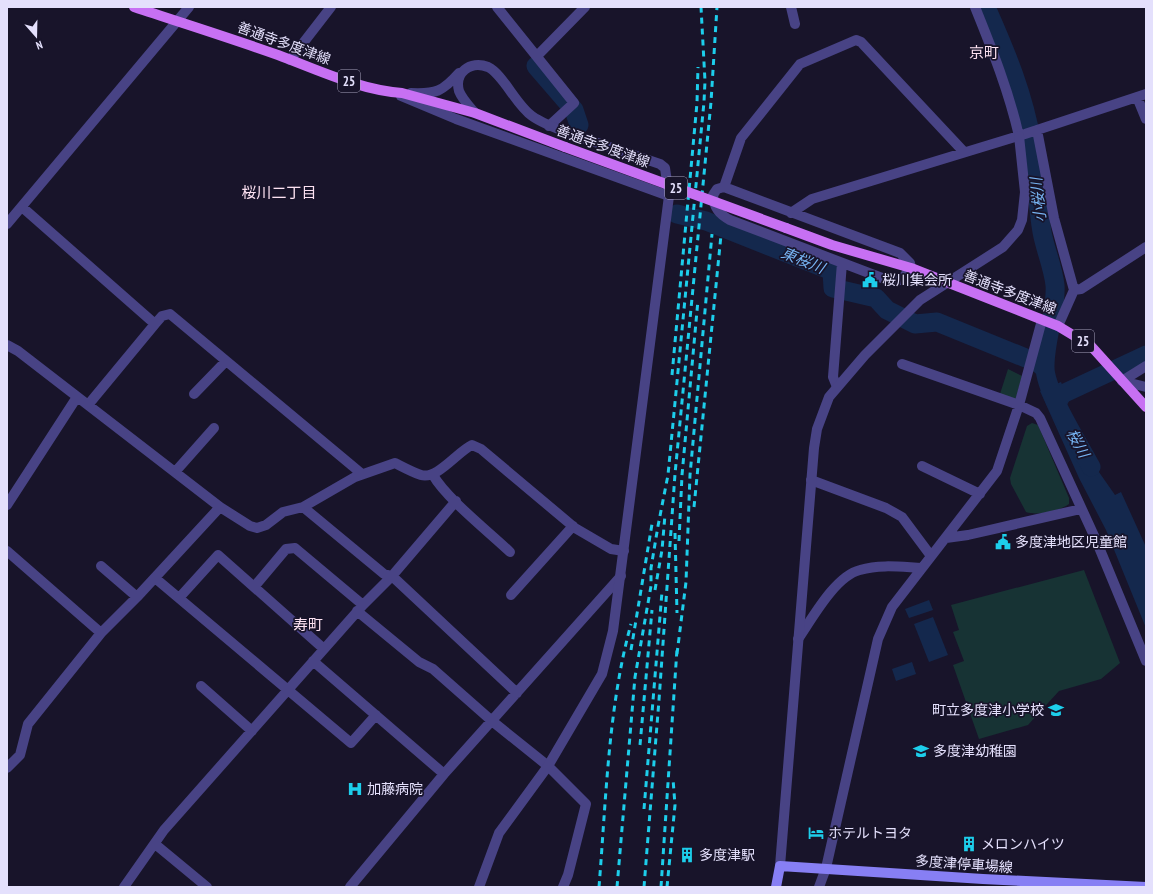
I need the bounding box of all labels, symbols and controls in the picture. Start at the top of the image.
north arrow [16,16,56,56]
street label: 善通寺多度津線 [235,18,333,68]
text: N [34,38,45,53]
district label: 京町 [969,43,999,62]
road number: 25 [338,70,360,92]
street label: 善通寺多度津線 [554,121,652,171]
water label: 小桜川 [1026,175,1050,223]
road number: 25 [665,177,687,199]
district label: 桜川二丁目 [241,183,317,202]
water label: 東桜川 [779,243,829,278]
street label: 善通寺多度津線 [961,266,1059,318]
public building icon: 桜川集会所 [861,271,879,289]
place label: 桜川集会所 [882,271,952,289]
road number: 25 [1072,330,1094,352]
water label: 桜川 [1062,425,1095,462]
public building icon: 多度津地区児童館 [994,533,1012,551]
place label: 多度津地区児童館 [1015,533,1127,551]
district label: 寿町 [293,615,323,634]
place label: 町立多度津小学校 [932,701,1044,719]
school or university icon: 町立多度津小学校 [1047,701,1065,719]
school or university icon: 多度津幼稚園 [912,742,930,760]
place label: 多度津幼稚園 [933,742,1017,760]
hospital icon: 加藤病院 [346,780,364,798]
place label: 加藤病院 [367,780,423,798]
hotel icon: ホテルトヨタ [807,824,825,842]
place label: ホテルトヨタ [828,824,912,842]
building icon: メロンハイツ [960,835,978,853]
place label: メロンハイツ [981,835,1065,853]
building icon: 多度津駅 [678,846,696,864]
place label: 多度津駅 [699,846,755,864]
street label: 多度津停車場線 [914,852,1014,876]

